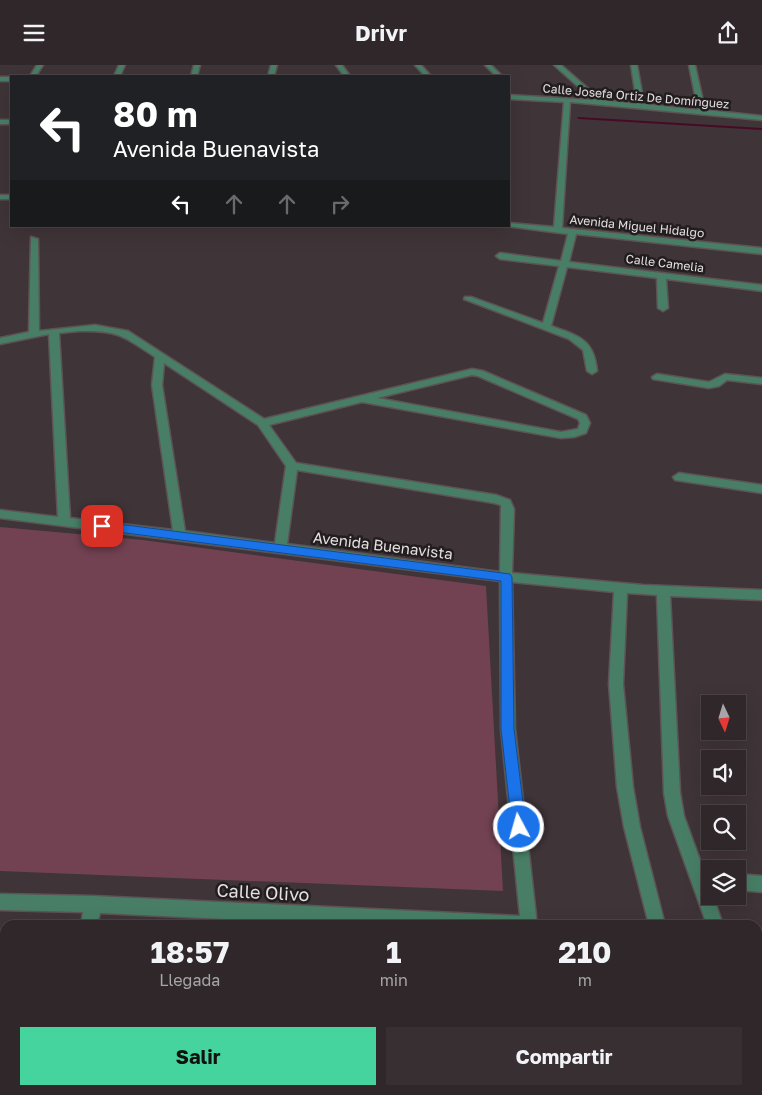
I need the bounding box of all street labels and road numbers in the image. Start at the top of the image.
street label: Calle Josefa Ortiz De Domínguez [542,80,730,112]
street label: Avenida Miguel Hidalgo [569,211,705,241]
street label: Calle Camelia [625,251,705,275]
street label: Avenida Buenavista [312,527,454,563]
street label: Calle Olivo [216,879,310,905]

